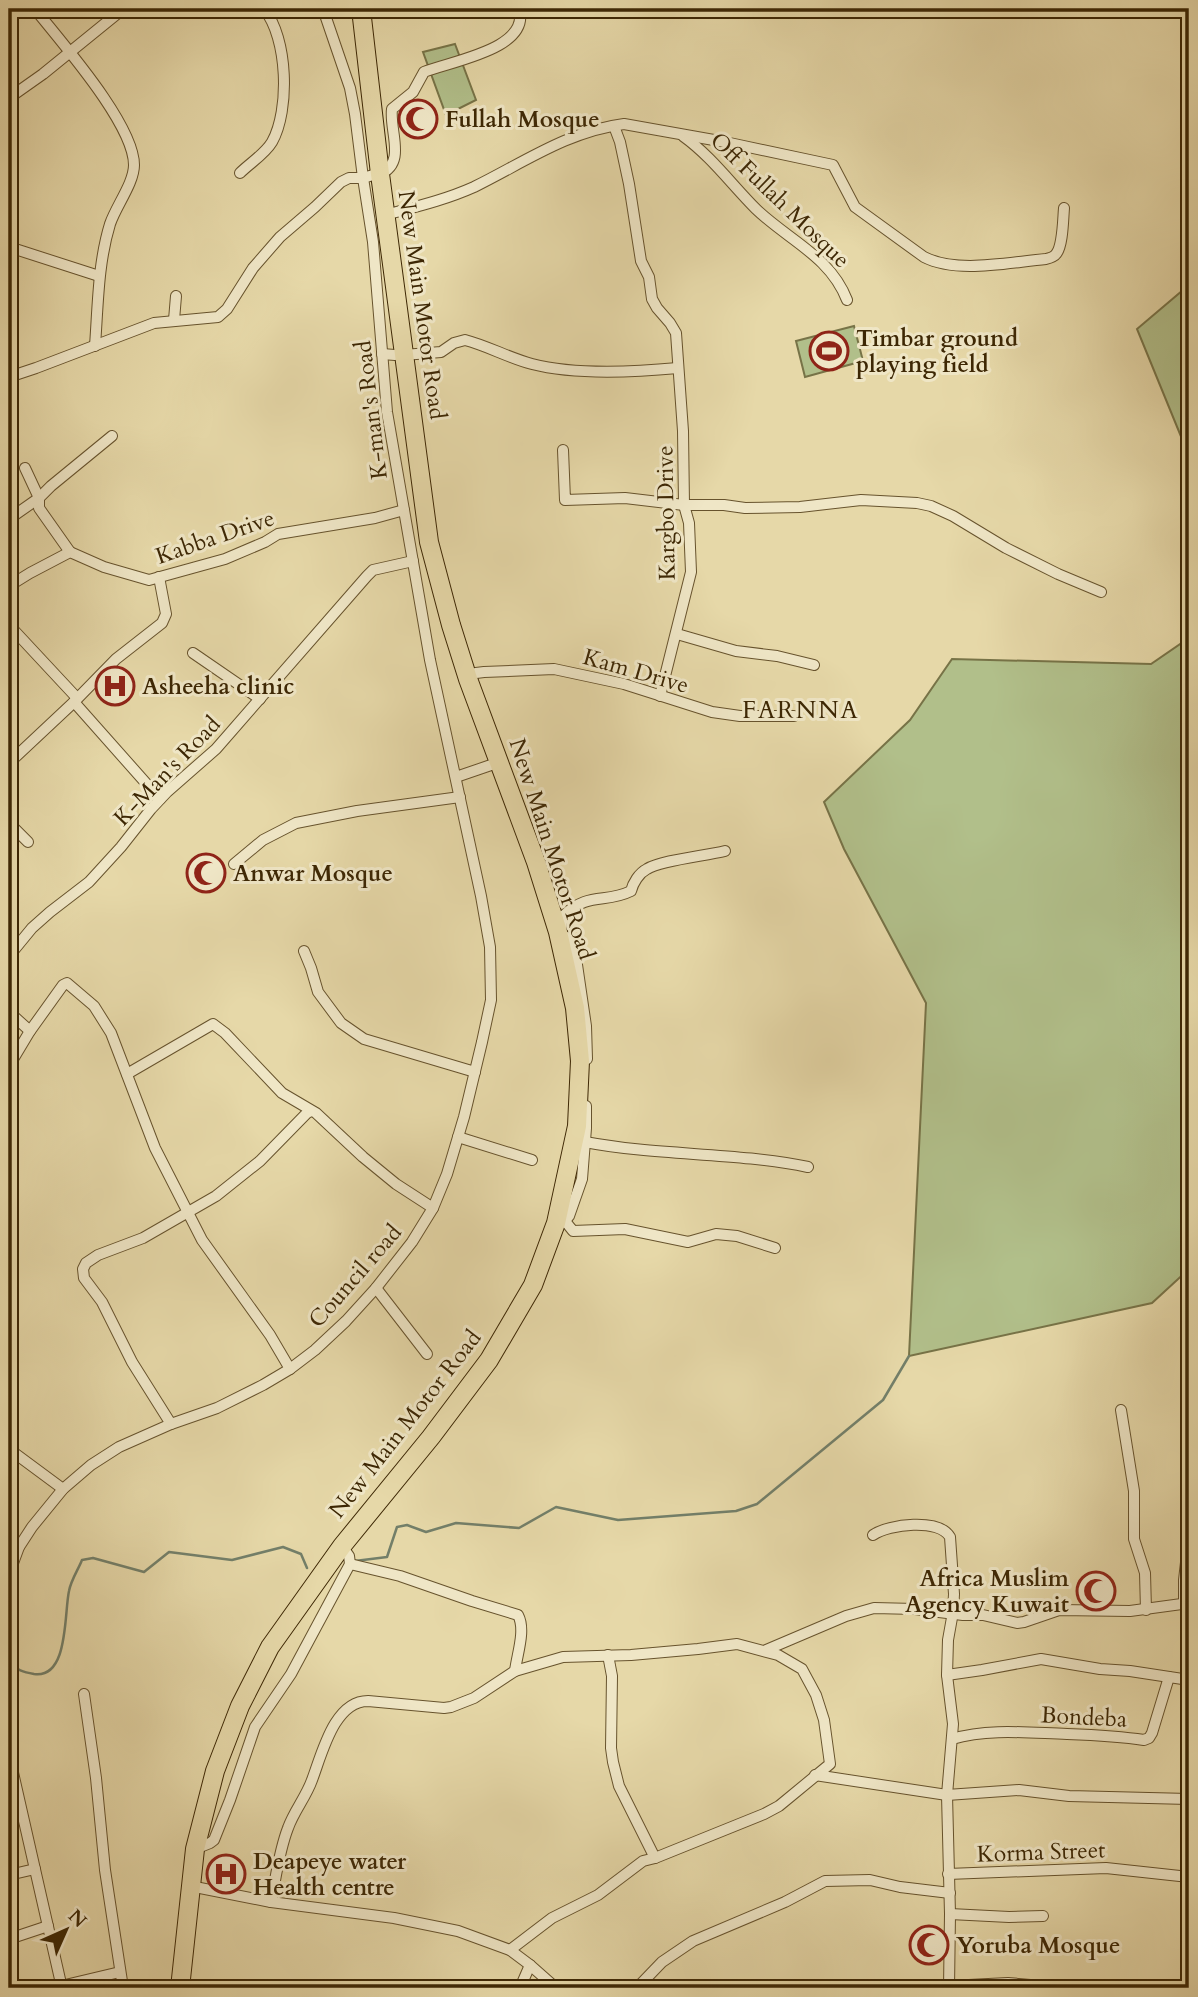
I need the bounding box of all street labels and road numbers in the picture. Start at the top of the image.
street label: Off Fullah Mosque [703,125,857,275]
street label: New Main Motor Road [391,189,454,422]
street label: K-man's Road [347,338,395,481]
street label: Kargbo Drive [649,445,683,581]
street label: Kabba Drive [152,502,278,572]
street label: Kam Drive [580,641,692,701]
street label: K-Man's Road [107,709,228,833]
street label: New Main Motor Road [502,734,603,964]
street label: Council road [301,1217,409,1334]
street label: New Main Motor Road [322,1323,489,1525]
street label: Bondeba [1040,1699,1128,1735]
street label: Korma Street [976,1834,1106,1870]

